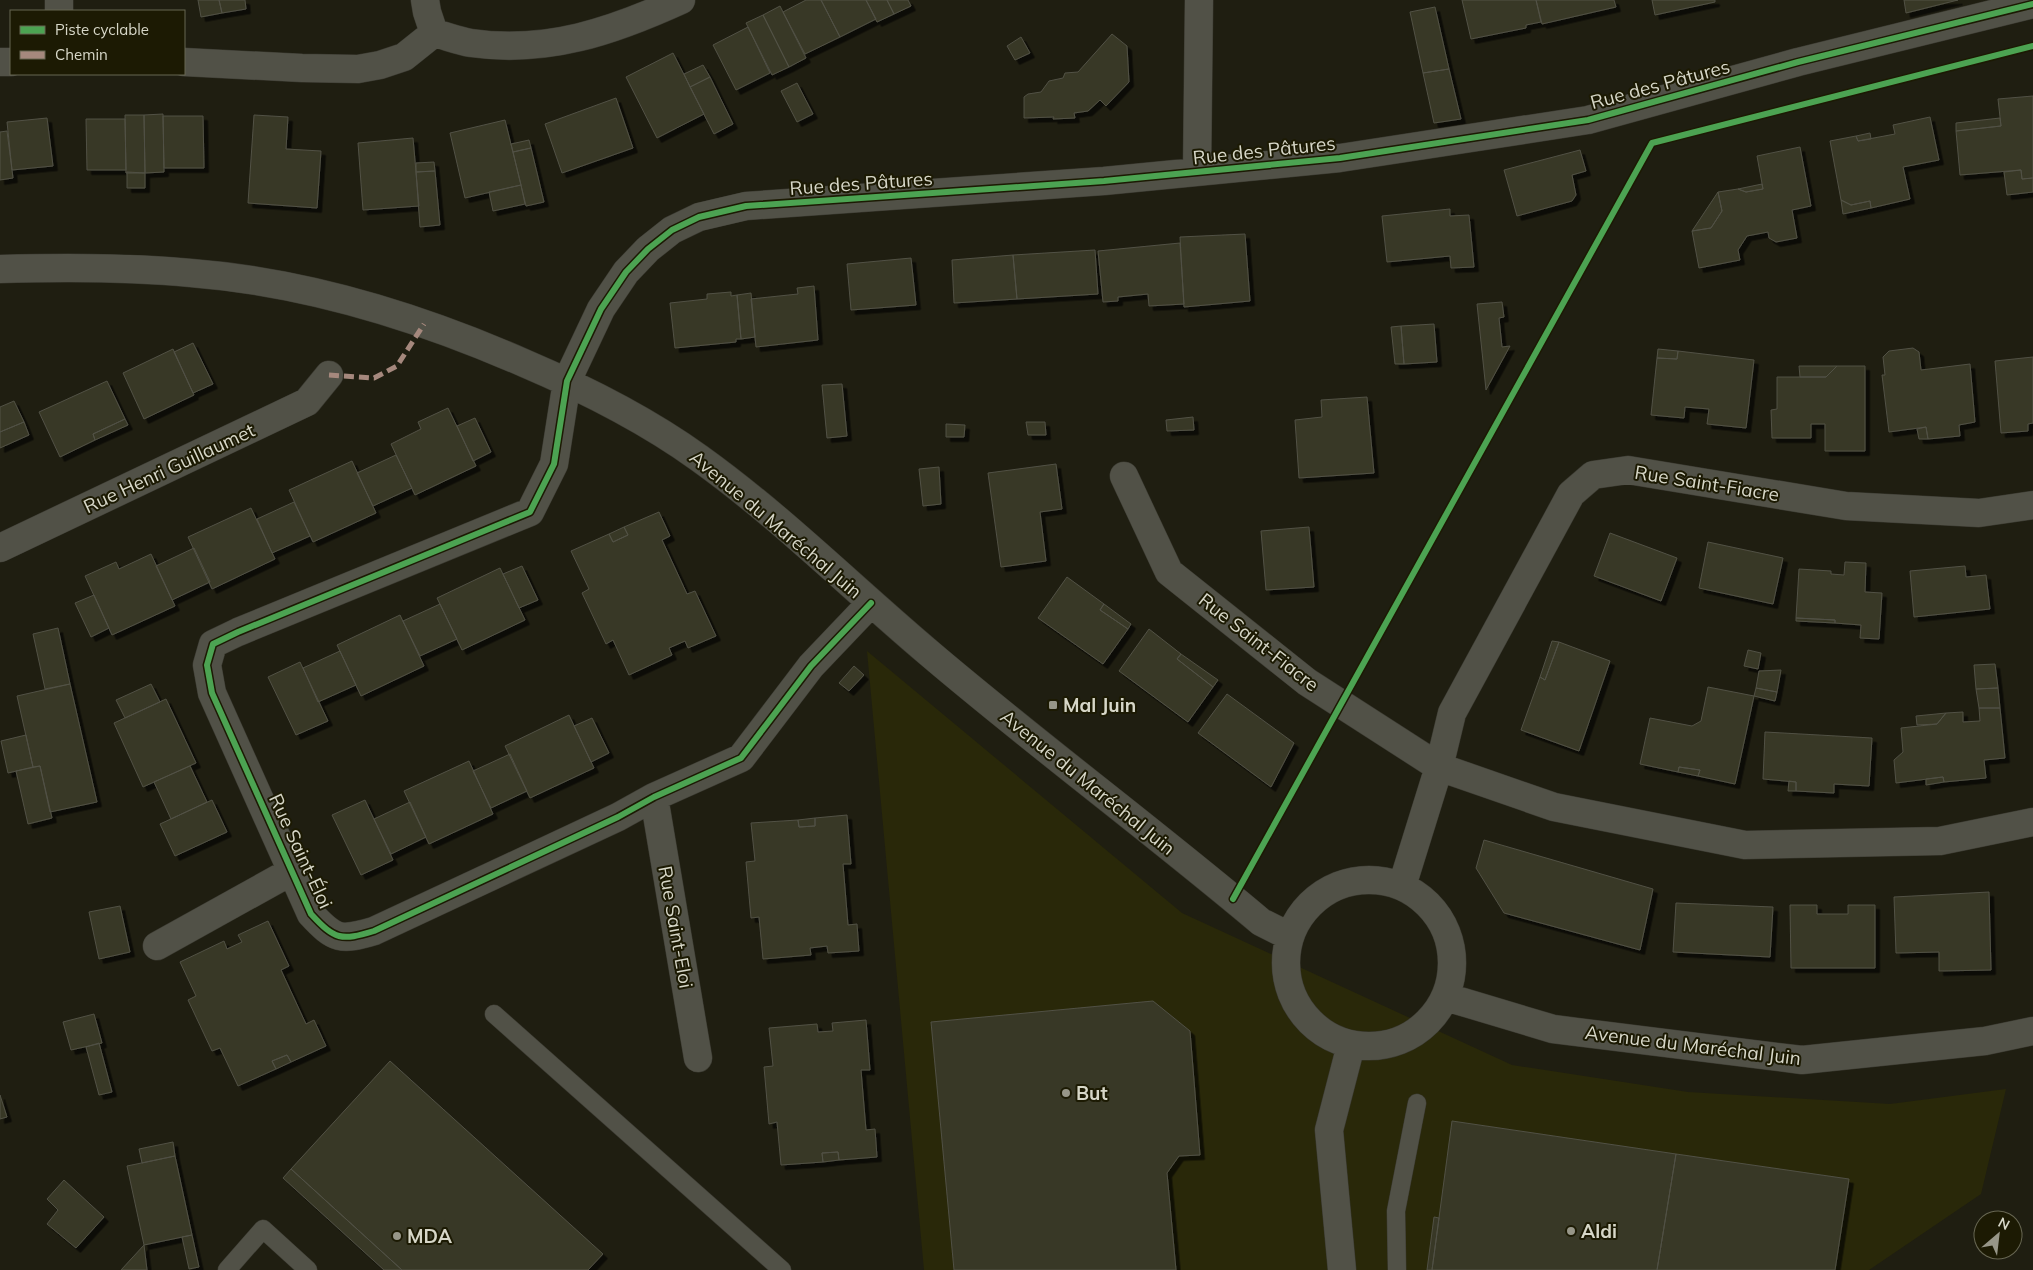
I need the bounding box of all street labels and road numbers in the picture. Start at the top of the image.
street label: Rue des Pâtures [1588,54,1732,114]
street label: Rue des Pâtures [1191,131,1337,169]
street label: Rue des Pâtures [789,166,933,200]
street label: Rue Henri Guillaumet [80,418,259,518]
street label: Avenue du Maréchal Juin [685,445,867,603]
street label: Rue Saint-Fiacre [1633,460,1781,506]
street label: Rue Saint-Fiacre [1194,588,1324,696]
street label: Avenue du Maréchal Juin [996,704,1180,860]
street label: Rue Saint-Éloi [264,790,338,912]
street label: Rue Saint-Eloi [653,864,699,990]
street label: Avenue du Maréchal Juin [1584,1020,1802,1070]

